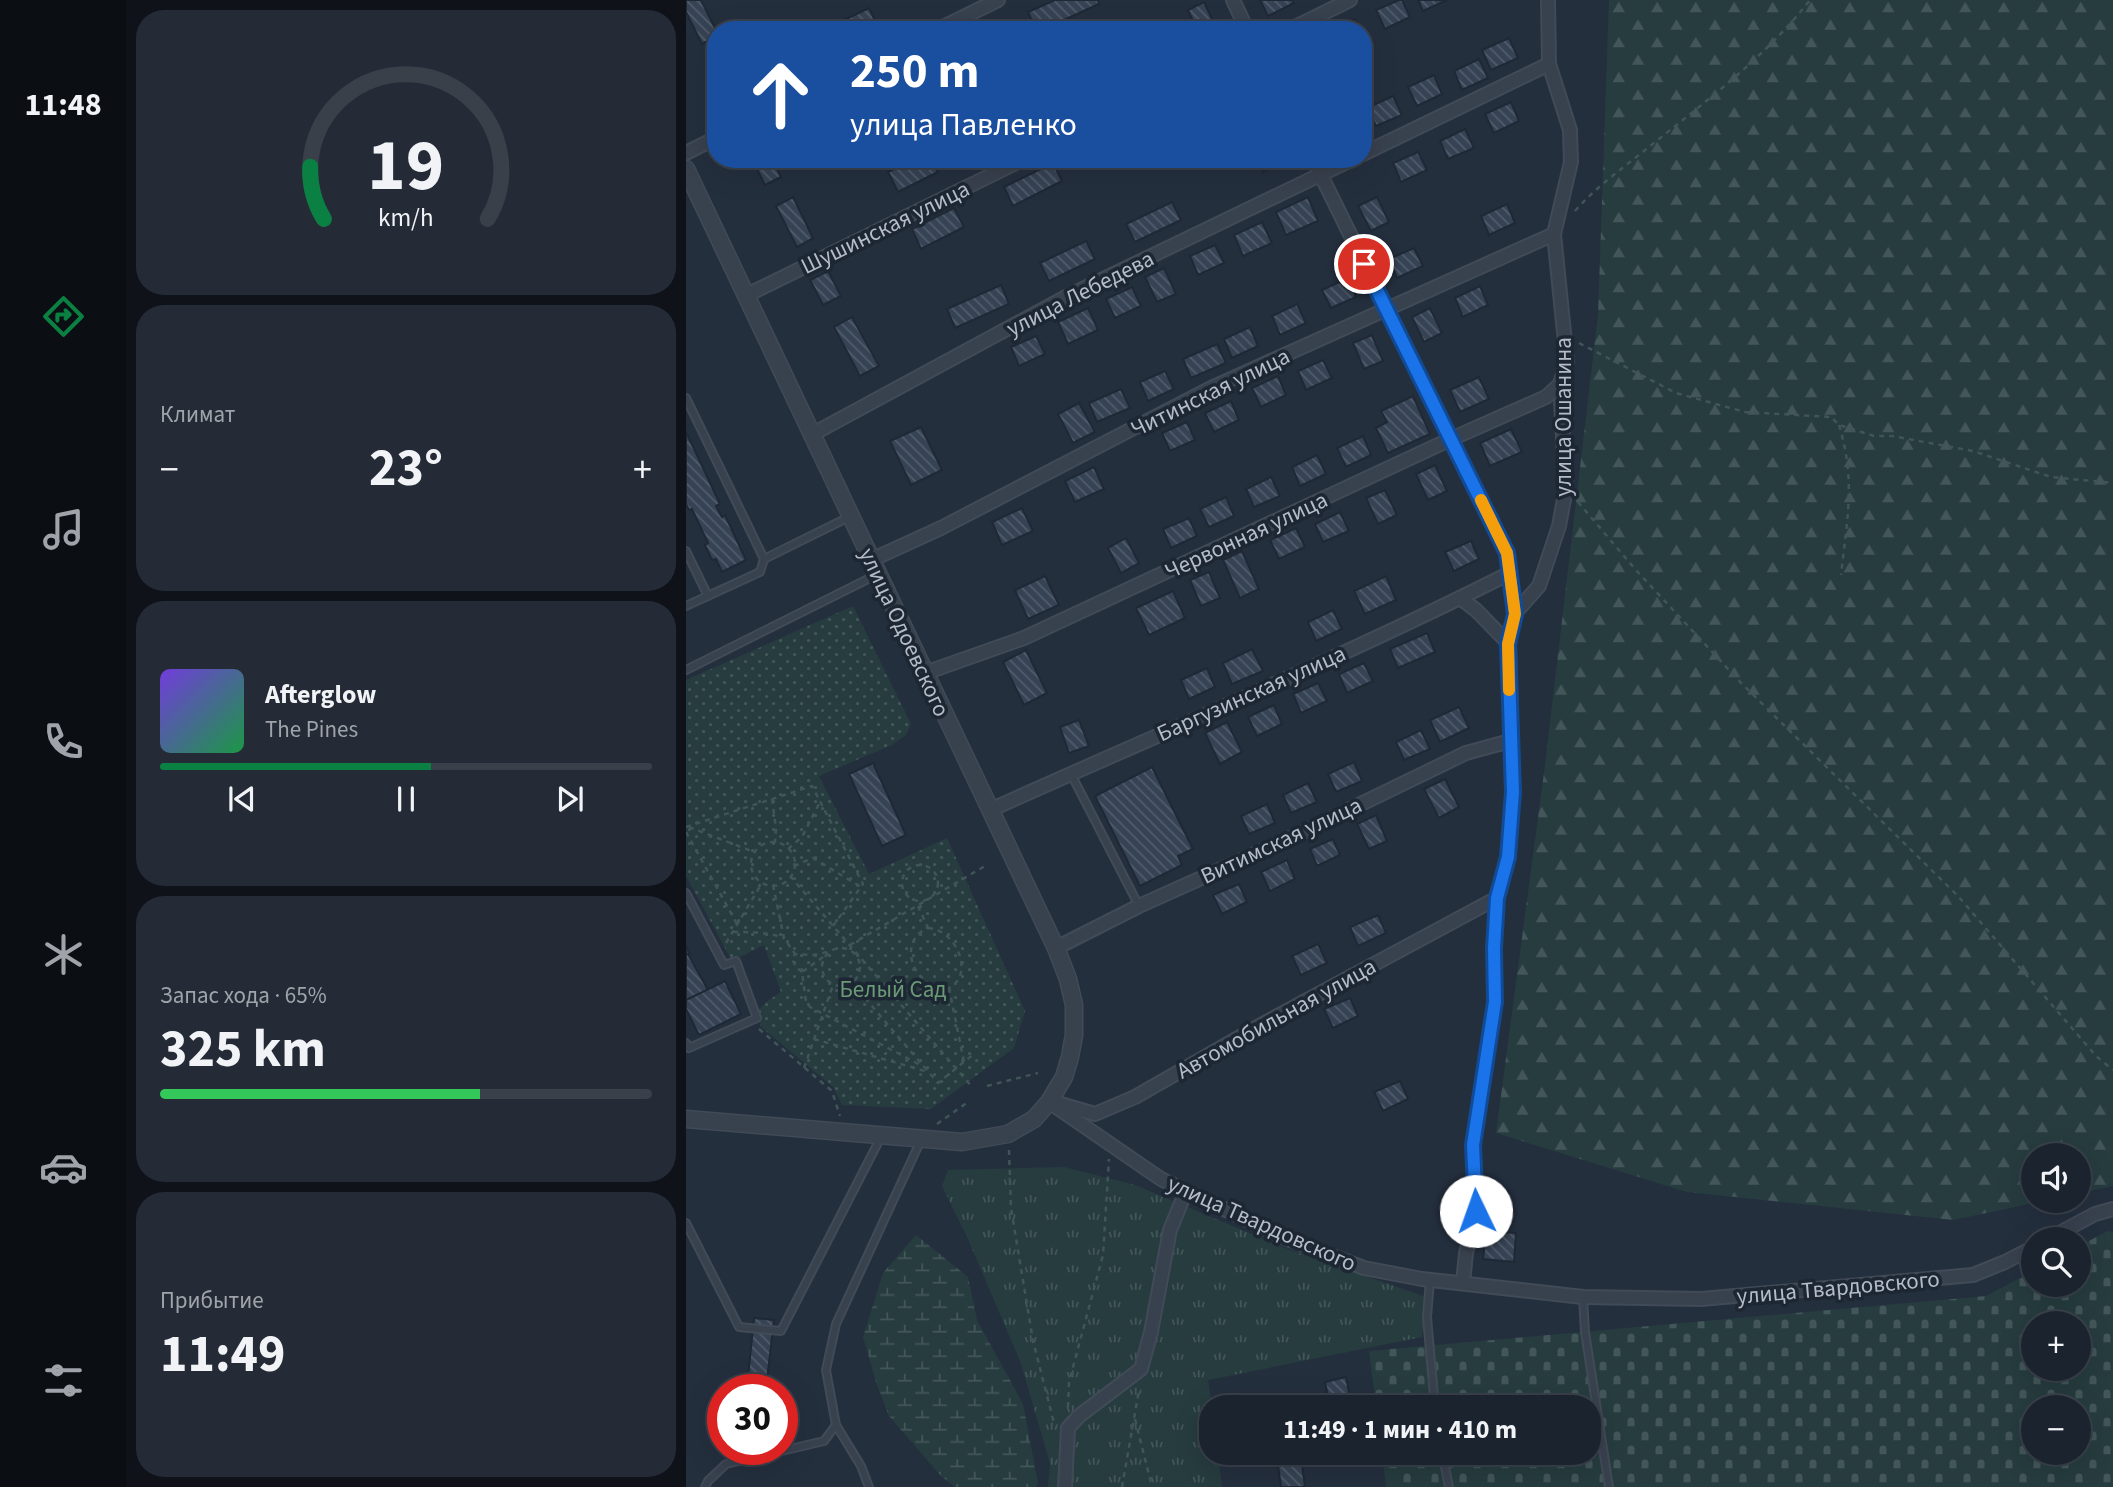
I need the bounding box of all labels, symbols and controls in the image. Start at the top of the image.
text: 250 m [850,37,979,107]
icon: ahead [735,49,826,140]
text: 11:48 [24,82,102,128]
text: улица Павленко [850,102,1077,148]
text: 19 [368,114,444,218]
street label: Шушинская улица [795,172,975,283]
text: km/h [378,200,434,236]
pin [1334,234,1394,294]
street label: улица Лебедева [1001,242,1160,345]
icon: arrive [1345,245,1383,283]
icon: directions [39,292,88,341]
street label: улица Ошанина [1547,337,1580,497]
street label: Читинская улица [1125,340,1295,445]
text: Климат [160,398,235,431]
text: 23° [369,432,443,506]
text: − [160,443,179,497]
text: + [633,443,652,497]
street label: Червонная улица [1159,483,1333,588]
icon: music [39,505,88,554]
street label: улица Одоевского [851,542,958,722]
street label: Баргузинская улица [1151,637,1351,750]
text: Afterglow [265,676,376,713]
text: The Pines [265,713,358,746]
icon: phone [39,717,88,766]
icon: previous [223,780,261,818]
icon: pause [387,780,425,818]
icon: next [551,780,589,818]
street label: Витимская улица [1195,789,1367,892]
icon: climate [39,930,88,979]
street label: Автомобильная улица [1170,950,1382,1087]
park label: Белый Сад [839,973,947,1006]
text: Запас хода · 65% [160,979,327,1012]
text: 325 km [160,1013,326,1087]
icon: car [39,1143,88,1192]
map controls [2021,1143,2091,1465]
button: sound [2021,1143,2091,1213]
street label: улица Твардовского [1162,1167,1361,1280]
position arrow [1439,1174,1513,1248]
button: search [2021,1227,2091,1297]
street label: улица Твардовского [1735,1262,1941,1313]
text: Прибытие [160,1284,264,1317]
button: + [2021,1311,2091,1381]
text: 11:49 [160,1318,285,1392]
icon: filters [39,1356,88,1405]
speed limit sign: 30 [707,1374,798,1465]
button: − [2021,1395,2091,1465]
text: 11:49 · 1 мин · 410 m [1283,1411,1517,1448]

